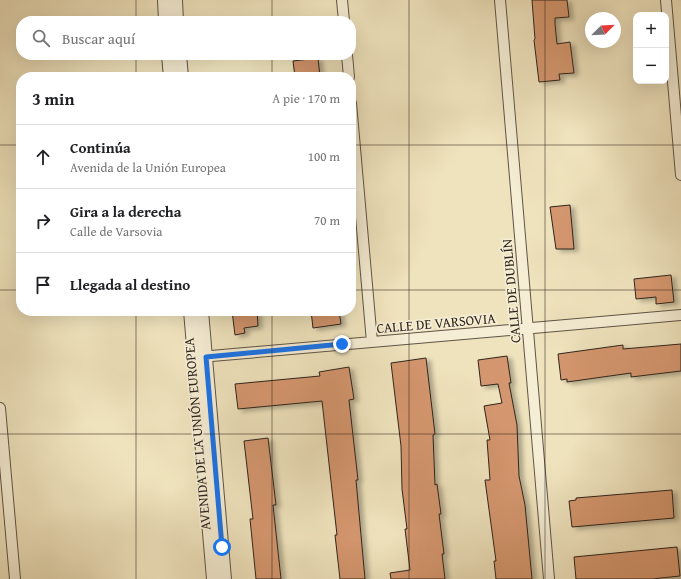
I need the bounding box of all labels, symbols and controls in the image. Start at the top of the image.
north arrow [585,12,621,48]
map controls [633,12,669,84]
button: + [633,12,669,48]
search box [16,16,356,60]
icon: search [30,27,52,49]
text: Buscar aquí [62,28,135,49]
button: − [633,48,669,84]
text: 3 min [32,86,74,111]
text: A pie · 170 m [272,89,340,108]
text: Continúa [70,137,131,158]
icon: ahead [32,146,54,168]
text: 100 m [308,147,340,166]
text: Avenida de la Unión Europea [70,158,226,177]
text: Gira a la derecha [70,201,181,222]
icon: right [32,210,54,232]
text: 70 m [314,211,340,230]
text: Calle de Varsovia [70,222,162,241]
street label: CALLE DE DUBLÍN [497,238,525,344]
icon: arrive [32,274,54,296]
text: Llegada al destino [70,274,190,295]
street label: CALLE DE VARSOVIA [376,308,497,338]
route end [333,335,351,353]
street label: AVENIDA DE LA UNIÓN EUROPEA [179,336,215,531]
route start [213,538,231,556]

